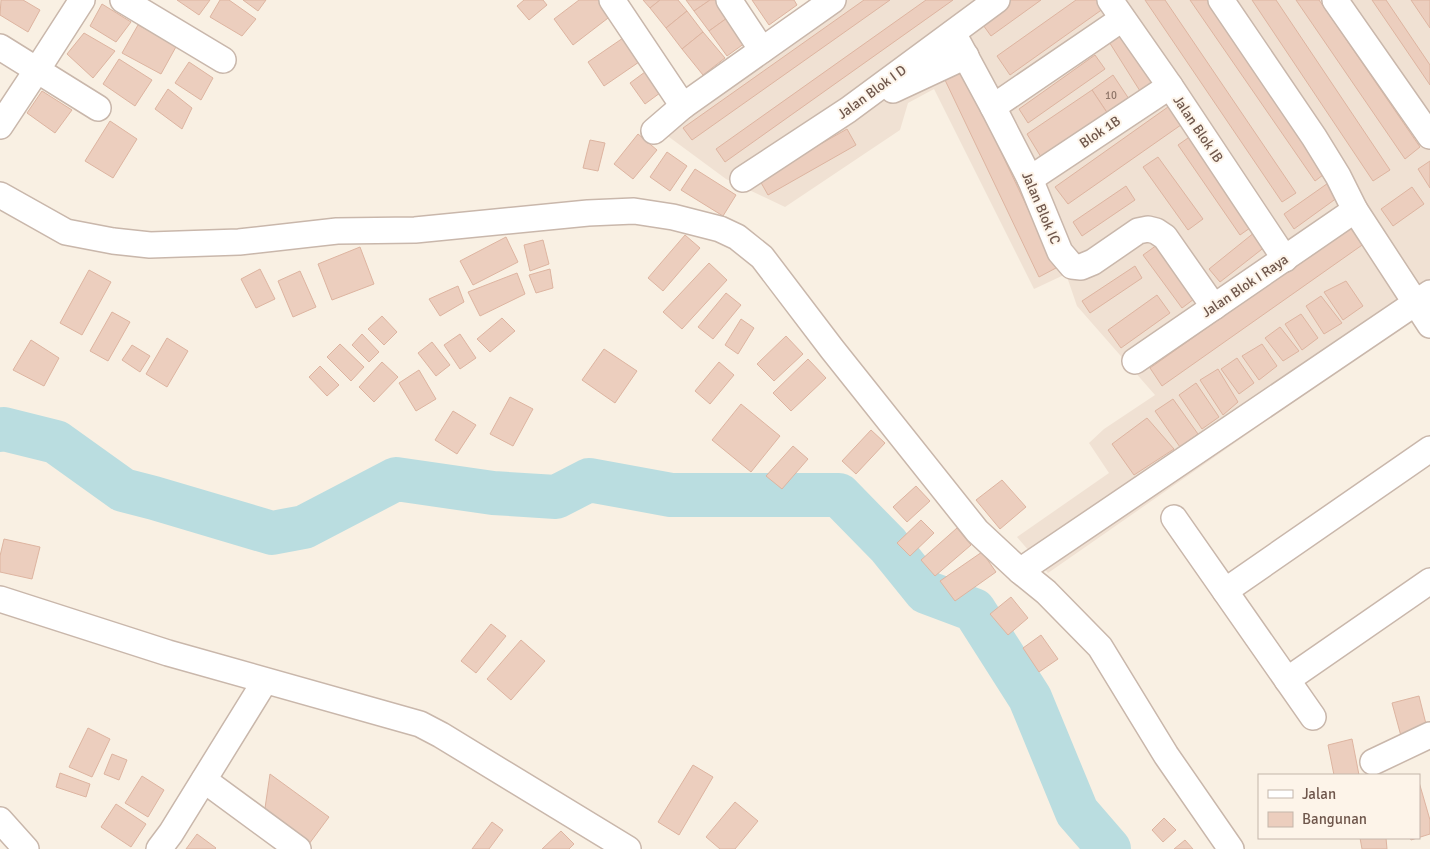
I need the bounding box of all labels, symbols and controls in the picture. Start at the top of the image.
street label: Jalan Blok I D [834,61,910,123]
house number: 10 [1105,89,1117,102]
street label: Jalan Blok IB [1169,92,1227,166]
street label: Blok 1B [1076,112,1124,152]
street label: Jalan Blok IC [1018,169,1064,247]
street label: Jalan Blok I Raya [1199,251,1291,321]
legend [1258,774,1420,839]
text: Jalan [1302,785,1336,803]
text: Bangunan [1302,810,1367,828]

